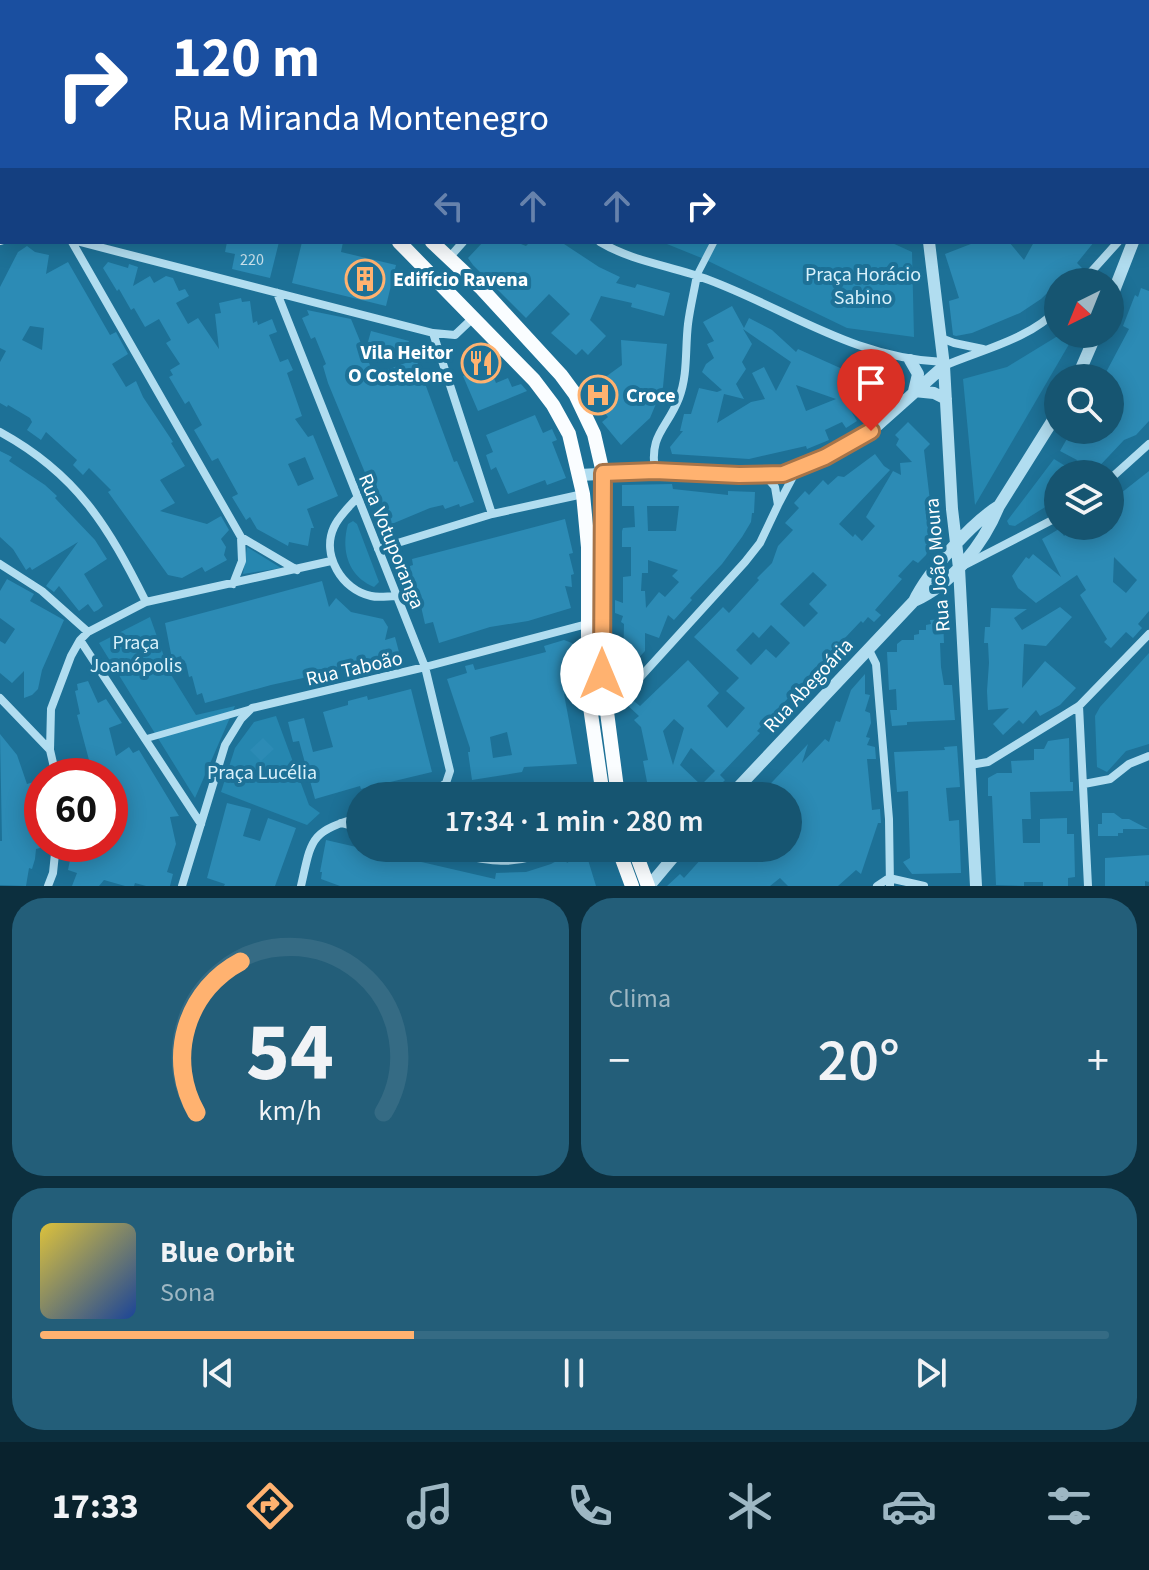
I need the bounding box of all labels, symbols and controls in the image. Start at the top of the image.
text: 120 m [172,19,320,98]
icon: right [40,32,144,136]
text: Rua Miranda Montenegro [172,93,549,144]
icon: left [427,184,471,228]
icon: ahead [511,184,555,228]
icon: ahead [595,184,639,228]
icon: right [679,184,723,228]
house number: 220 [240,249,264,271]
building icon: Edifício Ravena [344,258,386,300]
park label: Praça Horácio Sabino [805,261,921,312]
place label: Edifício Ravena [393,266,528,294]
north arrow [1044,268,1124,348]
map controls [1044,268,1124,540]
place label: Vila Heitor O Costelone [348,339,453,390]
restaurant icon: Vila Heitor O Costelone [460,342,502,384]
pin [837,349,905,431]
icon: arrive [849,361,893,405]
button: search [1044,364,1124,444]
hospital icon: Croce [577,374,619,416]
place label: Croce [626,382,676,410]
button: layers [1044,460,1124,540]
street label: Rua Votuporanga [351,469,431,613]
street label: Rua João Moura [918,497,958,633]
park label: Praça Joanópolis [90,629,182,680]
position arrow [560,632,644,716]
street label: Rua Abegoária [757,632,860,739]
street label: Rua Taboão [303,644,405,694]
speed limit sign: 60 [24,758,128,862]
park label: Praça Lucélia [207,759,317,787]
text: 17:34 · 1 min · 280 m [444,800,704,843]
text: Clima [609,980,671,1017]
text: 54 [246,994,334,1112]
text: 20° [818,1019,900,1104]
text: − [609,1030,630,1093]
text: + [1087,1030,1109,1093]
text: km/h [259,1091,322,1131]
text: Blue Orbit [160,1231,295,1274]
text: Sona [160,1274,215,1311]
icon: previous [196,1351,240,1395]
icon: pause [552,1351,596,1395]
icon: next [909,1351,953,1395]
icon: directions [242,1478,298,1534]
icon: music [402,1478,458,1534]
icon: phone [562,1478,618,1534]
icon: climate [722,1478,778,1534]
icon: car [881,1478,937,1534]
icon: filters [1041,1478,1097,1534]
text: 17:33 [52,1481,139,1532]

